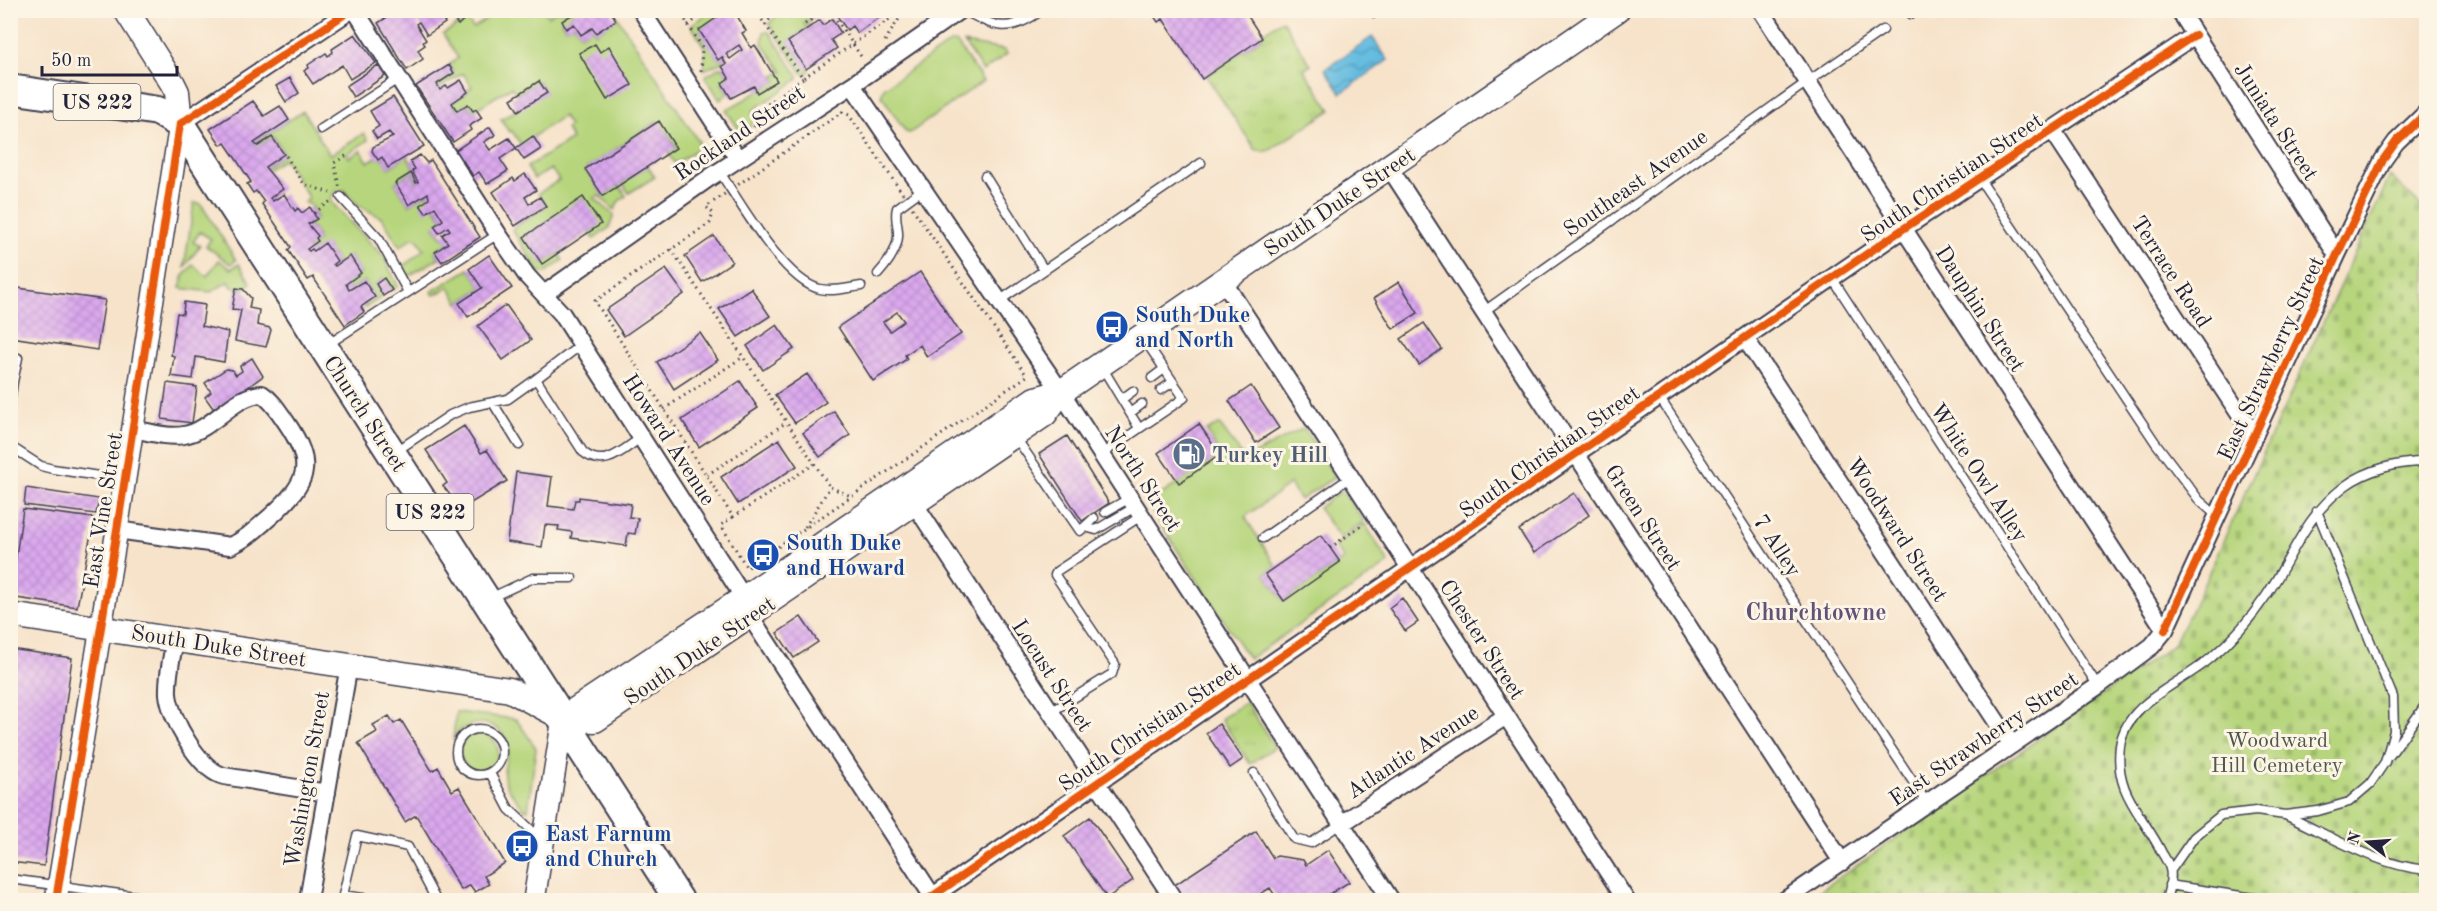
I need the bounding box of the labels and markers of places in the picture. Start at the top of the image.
place label: South Duke and North [1135,305,1250,352]
bus stop icon: South Duke and North [1094,309,1130,345]
fuel station icon: Turkey Hill [1171,436,1207,472]
place label: Turkey Hill [1212,445,1328,467]
place label: South Duke and Howard [786,533,905,580]
bus stop icon: South Duke and Howard [745,537,781,573]
place label: East Farnum and Church [545,824,672,871]
bus stop icon: East Farnum and Church [504,828,540,864]

